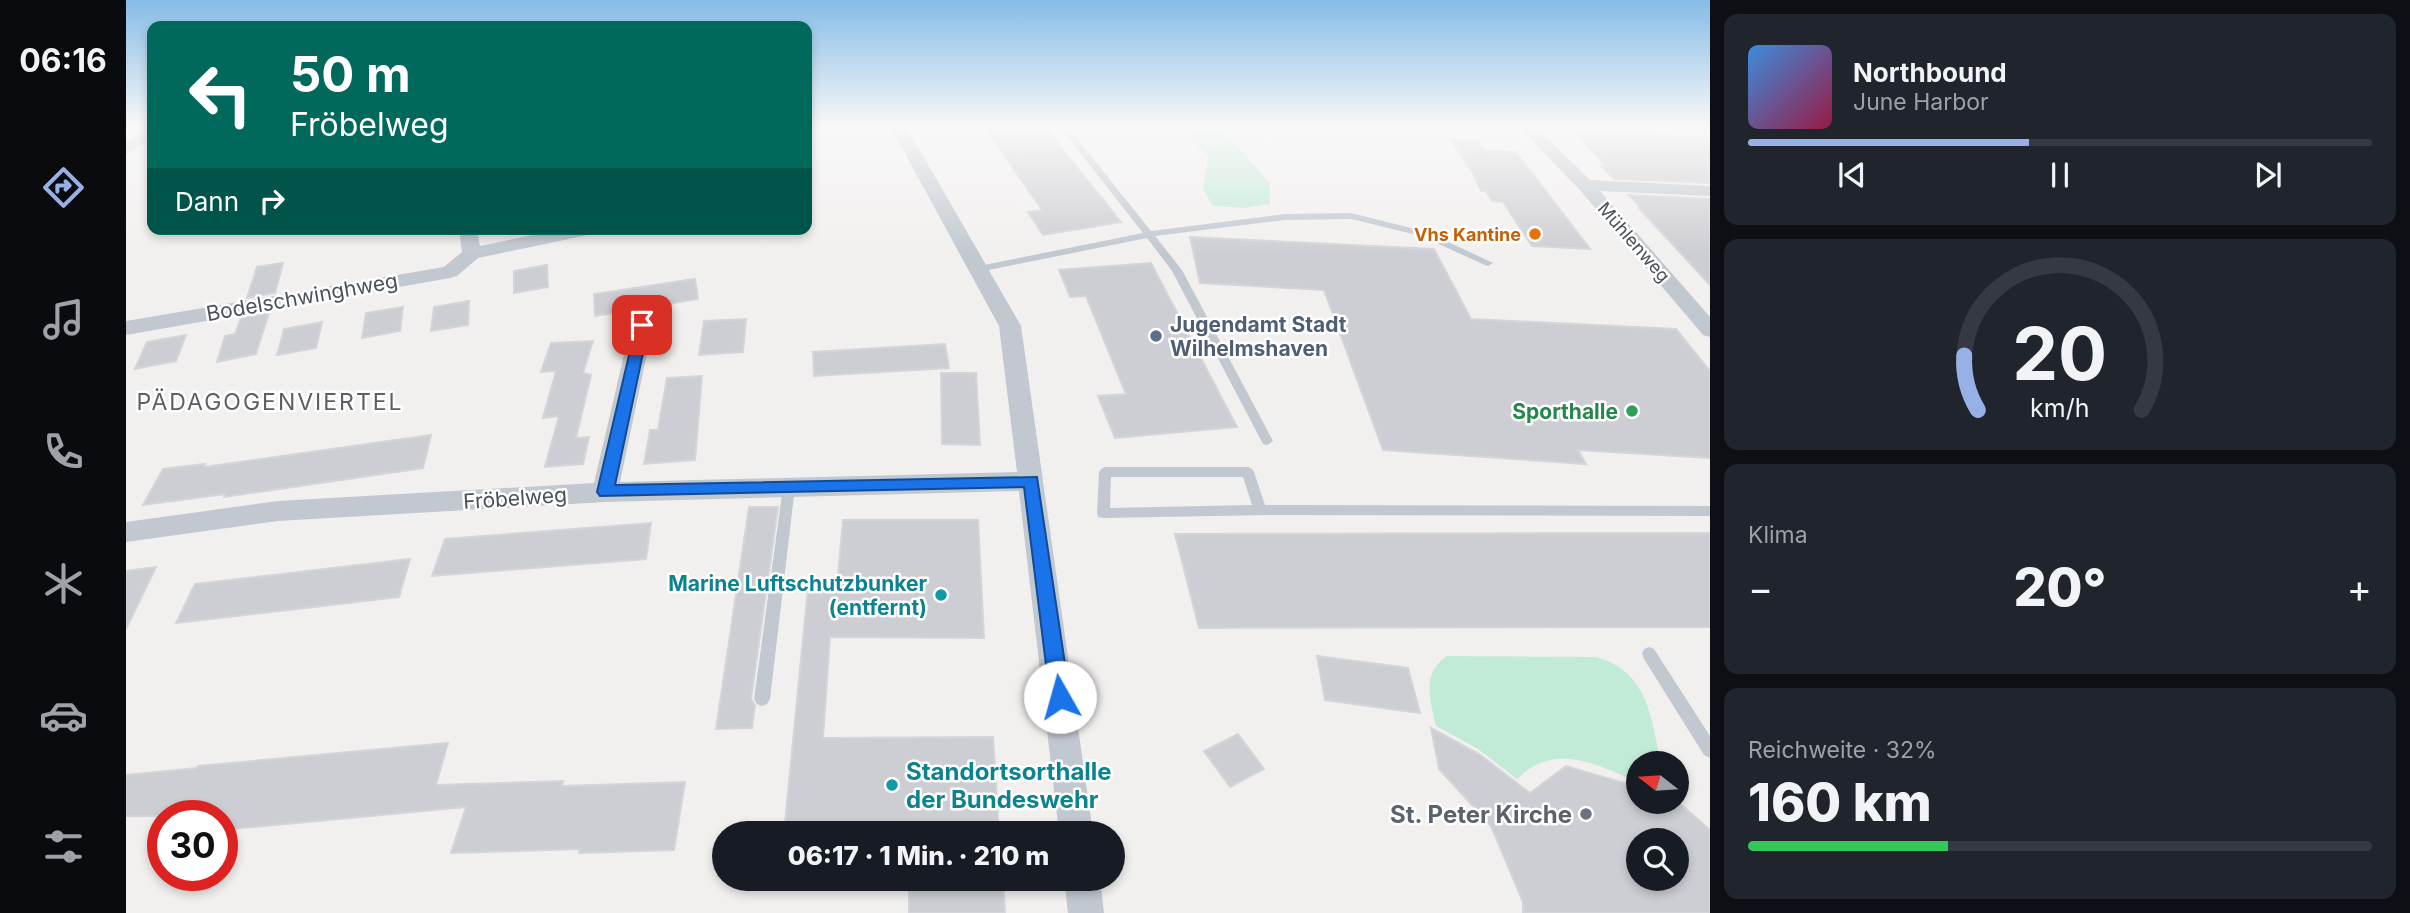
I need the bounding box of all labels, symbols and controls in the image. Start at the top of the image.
text: 06:16 [19,41,107,80]
text: 50 m [290,45,411,104]
icon: left [175,49,266,140]
text: Northbound [1853,57,2007,88]
text: June Harbor [1853,88,1989,116]
text: Fröbelweg [290,105,449,144]
icon: previous [1833,156,1871,194]
icon: pause [2041,156,2079,194]
icon: next [2249,156,2287,194]
icon: directions [39,163,88,212]
icon: right [253,182,291,220]
text: Dann [175,186,239,217]
street label: Mühlenweg [1594,198,1674,286]
place label: Vhs Kantine [1414,224,1521,245]
marker: Vhs Kantine [1527,226,1543,242]
street label: Bodelschwinghweg [204,268,400,326]
icon: music [39,295,88,344]
pin [612,295,672,355]
icon: arrive [623,306,661,344]
text: 20 [2013,310,2107,399]
place label: Jugendamt Stadt Wilhelmshaven [1170,312,1347,361]
marker: Jugendamt Stadt Wilhelmshaven [1148,328,1164,344]
district label: PÄDAGOGENVIERTEL [136,388,404,416]
text: km/h [2030,393,2090,423]
place label: Sporthalle [1512,399,1618,424]
marker: Sporthalle [1624,403,1640,419]
icon: phone [39,427,88,476]
street label: Fröbelweg [462,482,568,514]
text: Klima [1748,521,1808,549]
text: 20° [2013,556,2107,619]
icon: climate [39,559,88,608]
text: − [1748,565,1773,611]
text: + [2347,565,2372,611]
place label: Marine Luftschutzbunker (entfernt) [668,571,927,620]
marker: Marine Luftschutzbunker (entfernt) [933,587,949,603]
position arrow [1023,660,1097,734]
icon: car [39,691,88,740]
text: Reichweite · 32% [1748,736,1937,764]
north arrow [1626,751,1689,814]
map controls [1626,751,1689,891]
place label: Standortsorthalle der Bundeswehr [906,757,1112,814]
text: 160 km [1748,771,1932,834]
marker: Standortsorthalle der Bundeswehr [884,777,900,793]
speed limit sign: 30 [147,800,238,891]
place label: St. Peter Kirche [1390,800,1572,829]
marker: St. Peter Kirche [1578,806,1594,822]
icon: filters [39,822,88,871]
button: search [1626,828,1689,891]
text: 06:17 · 1 Min. · 210 m [788,840,1049,871]

